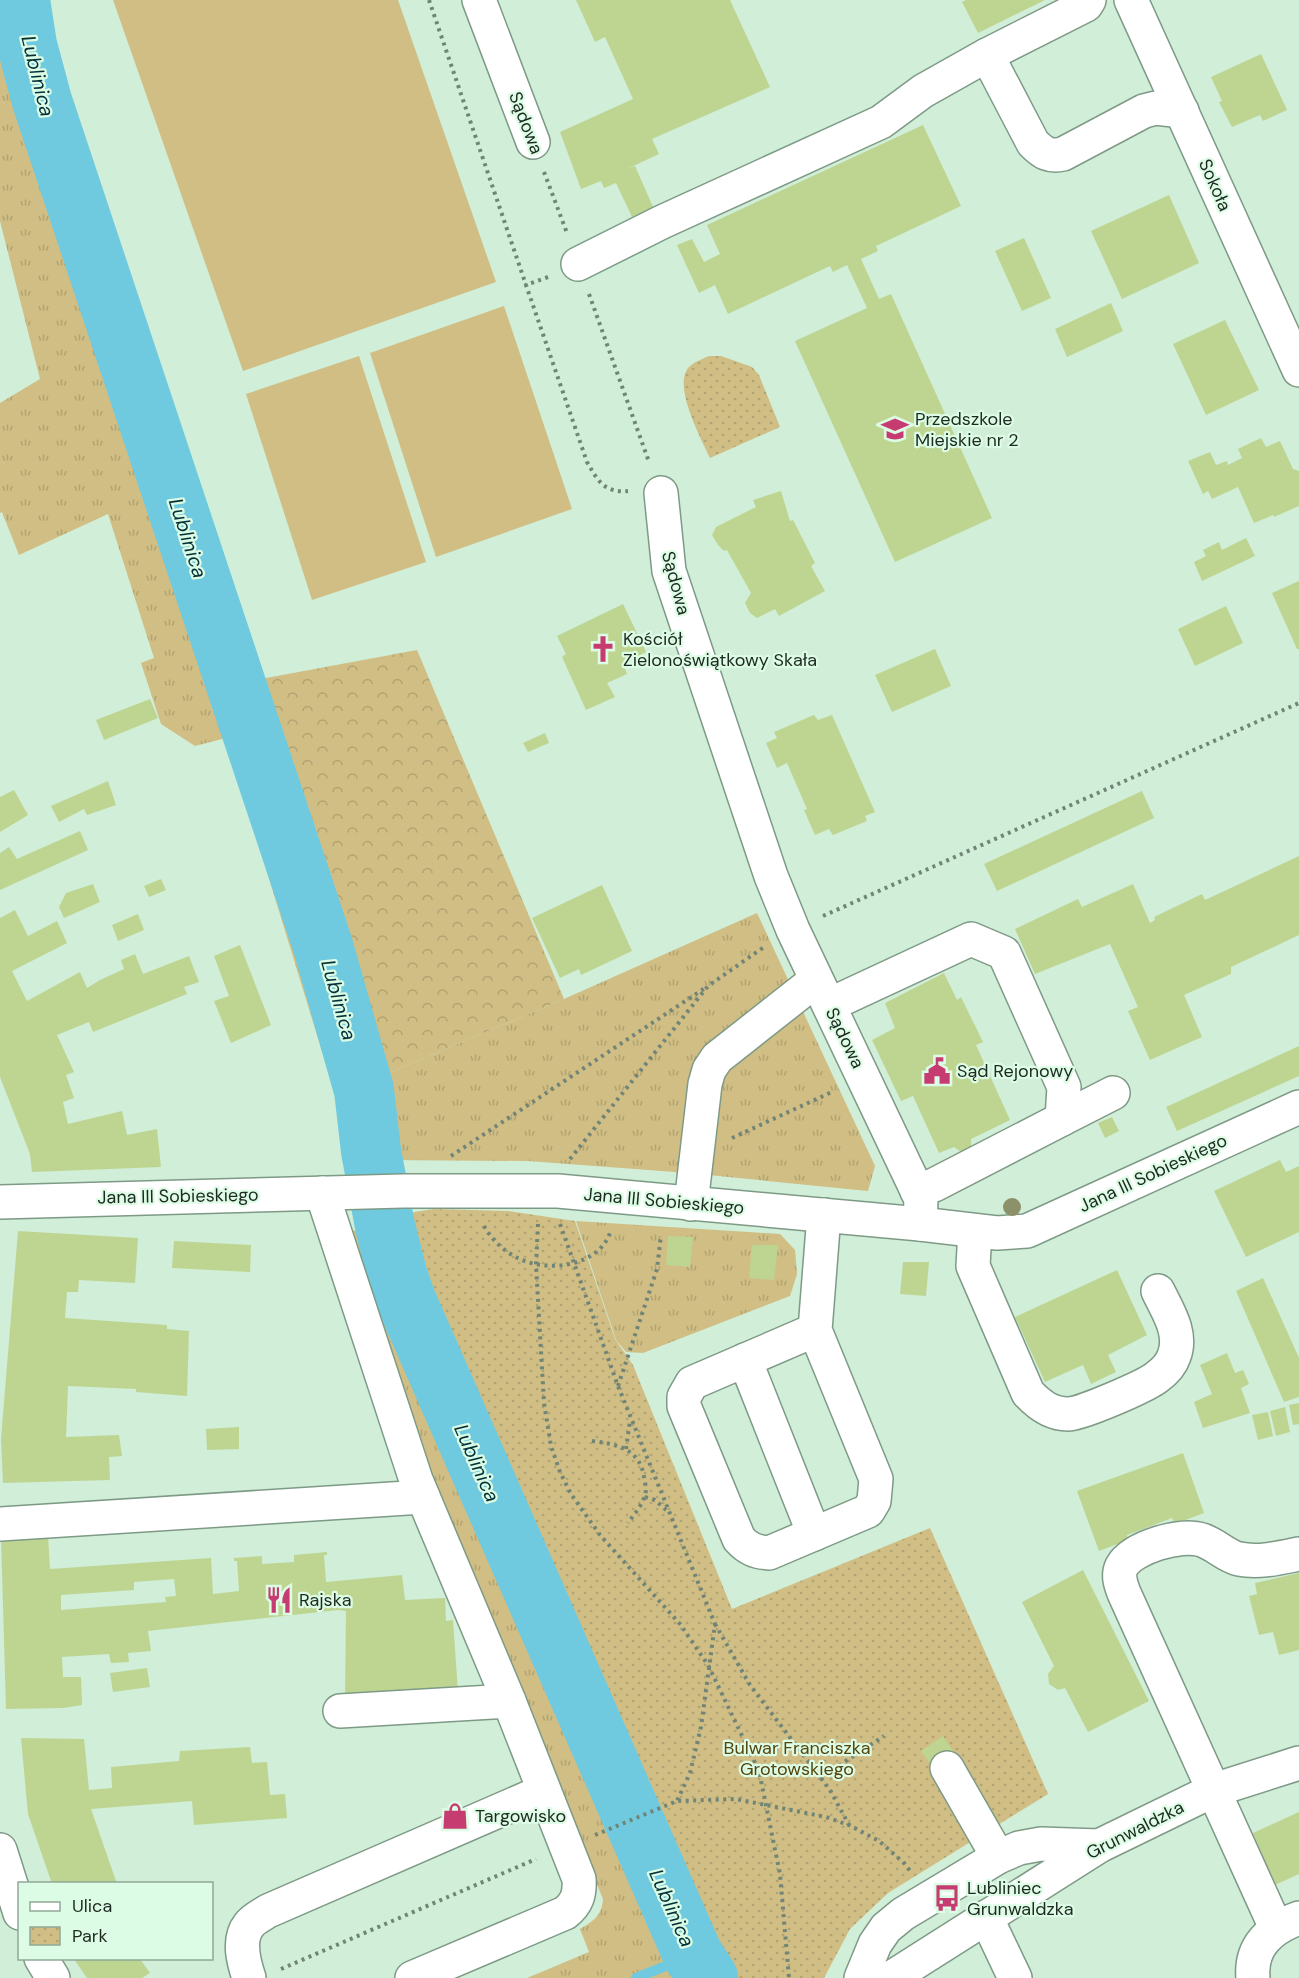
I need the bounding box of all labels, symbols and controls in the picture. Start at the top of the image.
water label: Lublinica [15,33,61,119]
street label: Sądowa [503,88,549,158]
street label: Sokoła [1193,155,1237,215]
place label: Przedszkole Miejskie nr 2 [915,407,1019,452]
school or university icon: Przedszkole Miejskie nr 2 [880,414,910,444]
water label: Lublinica [163,495,213,581]
street label: Sądowa [656,548,696,618]
place label: Kościół Zielonoświątkowy Skała [623,627,817,672]
church icon: Kościół Zielonoświątkowy Skała [588,634,618,664]
water label: Lublinica [315,957,363,1043]
street label: Sądowa [820,1004,870,1072]
public building icon: Sąd Rejonowy [922,1056,952,1086]
place label: Sąd Rejonowy [957,1059,1073,1083]
street label: Jana III Sobieskiego [1075,1128,1231,1218]
street label: Jana III Sobieskiego [583,1182,745,1220]
street label: Jana III Sobieskiego [97,1183,259,1209]
water label: Lublinica [448,1420,506,1506]
restaurant icon: Rajska [264,1585,294,1615]
place label: Rajska [299,1588,351,1612]
park label: Bulwar Franciszka Grotowskiego [724,1736,870,1781]
street label: Grunwaldzka [1082,1795,1188,1865]
shop icon: Targowisko [440,1801,470,1831]
place label: Targowisko [475,1804,566,1828]
water label: Lublinica [643,1865,701,1951]
place label: Lubliniec Grunwaldzka [967,1876,1074,1921]
legend [18,1882,213,1960]
bus stop icon: Lubliniec Grunwaldzka [932,1883,962,1913]
text: Ulica [72,1894,112,1918]
text: Park [72,1924,108,1948]

